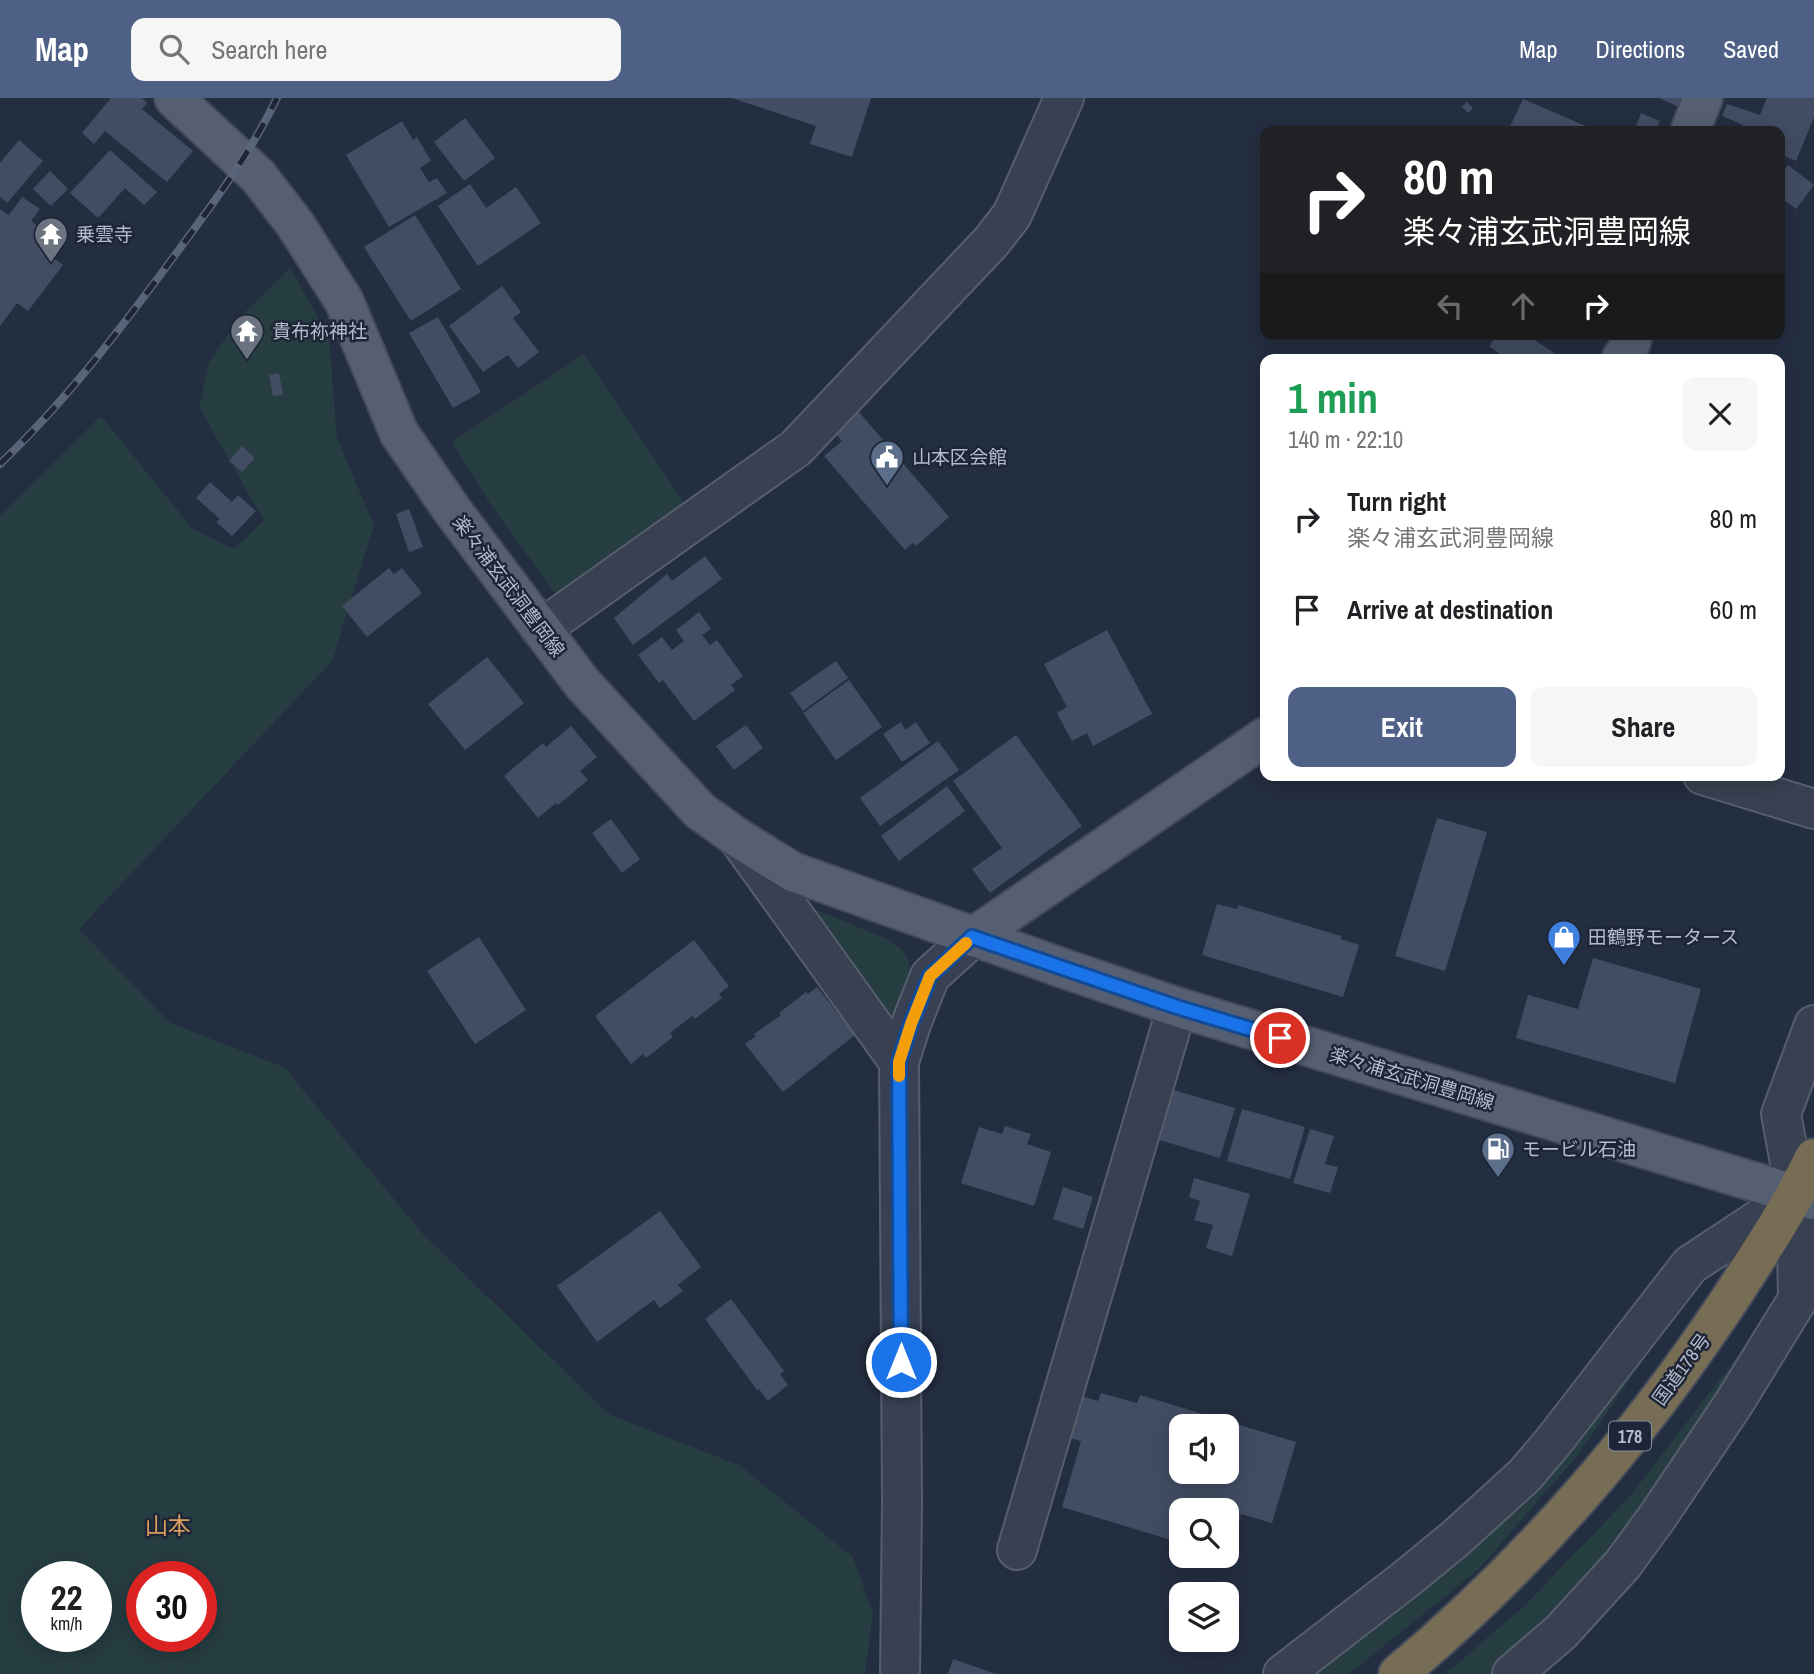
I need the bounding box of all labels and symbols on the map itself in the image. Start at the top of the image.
temple icon: 乗雲寺 [32,215,70,264]
place label: 乗雲寺 [76,221,133,247]
temple icon: 貴布祢神社 [228,312,266,361]
place label: 貴布祢神社 [272,318,367,344]
public building icon: 山本区会館 [868,438,906,487]
place label: 山本区会館 [912,444,1007,470]
street label: 楽々浦玄武洞豊岡線 [447,510,571,662]
shop icon: 田鶴野モータース [1545,918,1583,967]
place label: 田鶴野モータース [1588,924,1739,950]
pin [1250,1008,1310,1068]
street label: 楽々浦玄武洞豊岡線 [1326,1041,1498,1115]
fuel station icon: モービル石油 [1479,1130,1517,1179]
place label: モービル石油 [1522,1136,1636,1162]
position arrow [864,1325,938,1399]
street label: 国道178号 [1646,1328,1716,1410]
road number: 178 [1609,1422,1651,1450]
district label: 山本 [145,1510,191,1541]
speed limit sign: 30 [126,1561,217,1652]

